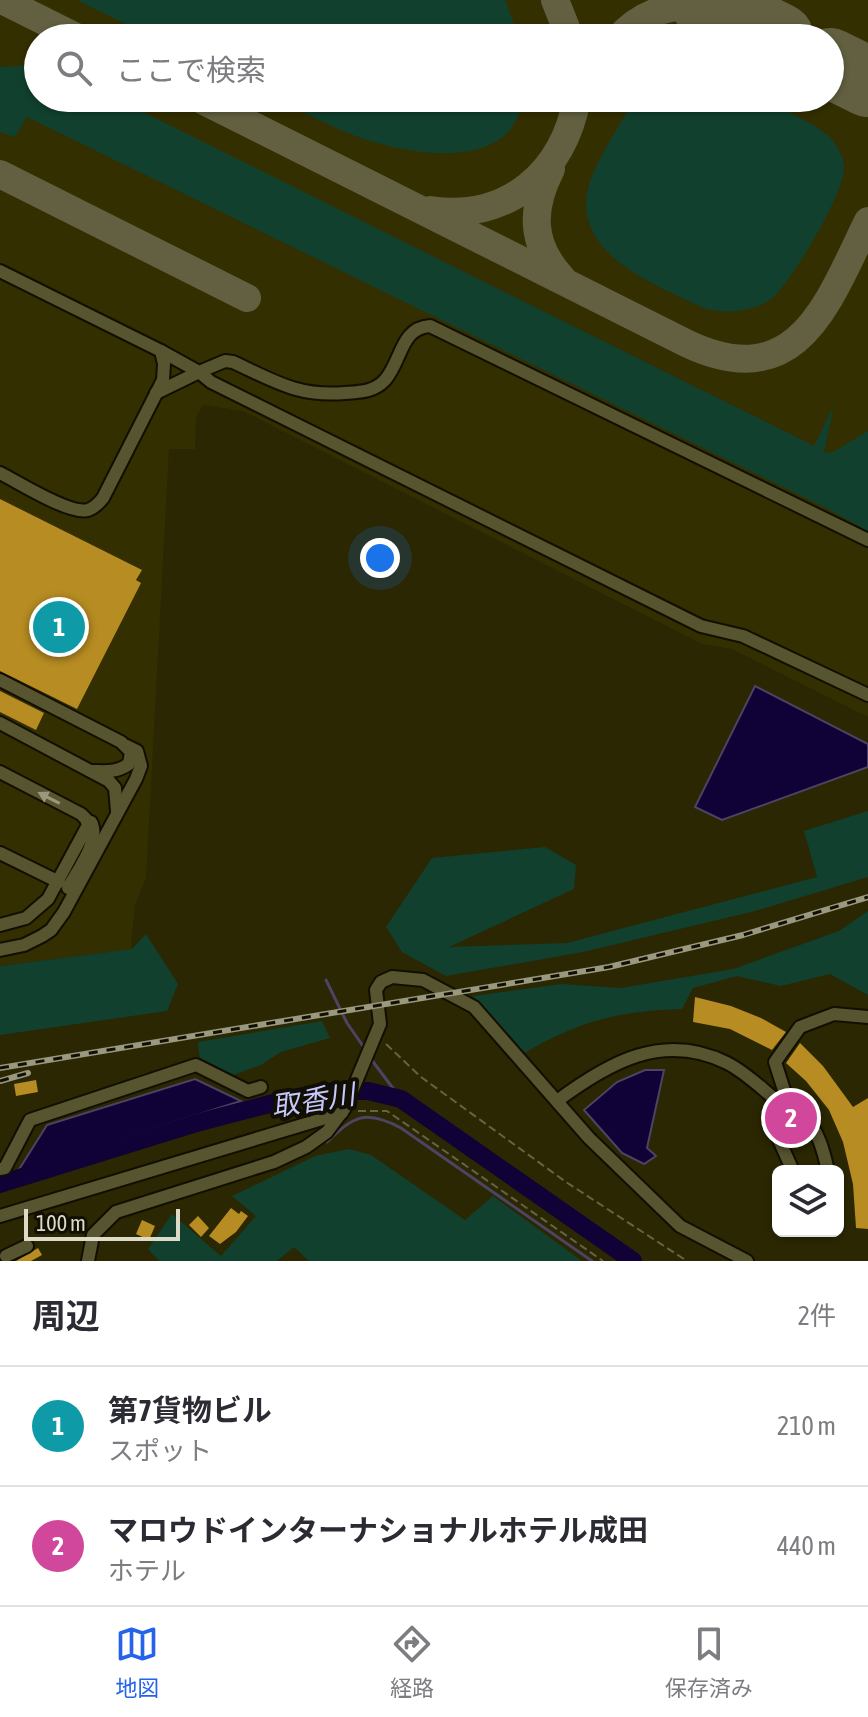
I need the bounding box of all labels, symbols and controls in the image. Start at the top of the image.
search box [24,24,844,112]
icon: search [52,46,96,90]
text: ここで検索 [116,53,266,87]
your location [360,538,400,578]
pin: 1 [33,597,85,657]
one-way arrow [38,791,61,804]
water label: 取香川 [269,1077,360,1122]
pin: 2 [765,1088,817,1148]
map controls [772,1165,844,1237]
button: layers [772,1165,844,1237]
scale bar [24,1205,180,1241]
text: 100 m [36,1210,86,1236]
text: 周辺 [32,1296,100,1335]
text: 2件 [798,1301,836,1331]
text: 第7貨物ビル [108,1393,272,1427]
text: 1 [52,1411,64,1441]
text: 210 m [777,1411,836,1441]
text: スポット [108,1436,212,1466]
text: マロウドインターナショナルホテル成田 [108,1513,648,1547]
text: 2 [52,1531,64,1561]
text: 440 m [777,1531,836,1561]
text: ホテル [108,1556,186,1586]
tab: 地図 [115,1622,159,1702]
tab: 経路 [390,1622,434,1702]
tab: 保存済み [665,1622,753,1702]

